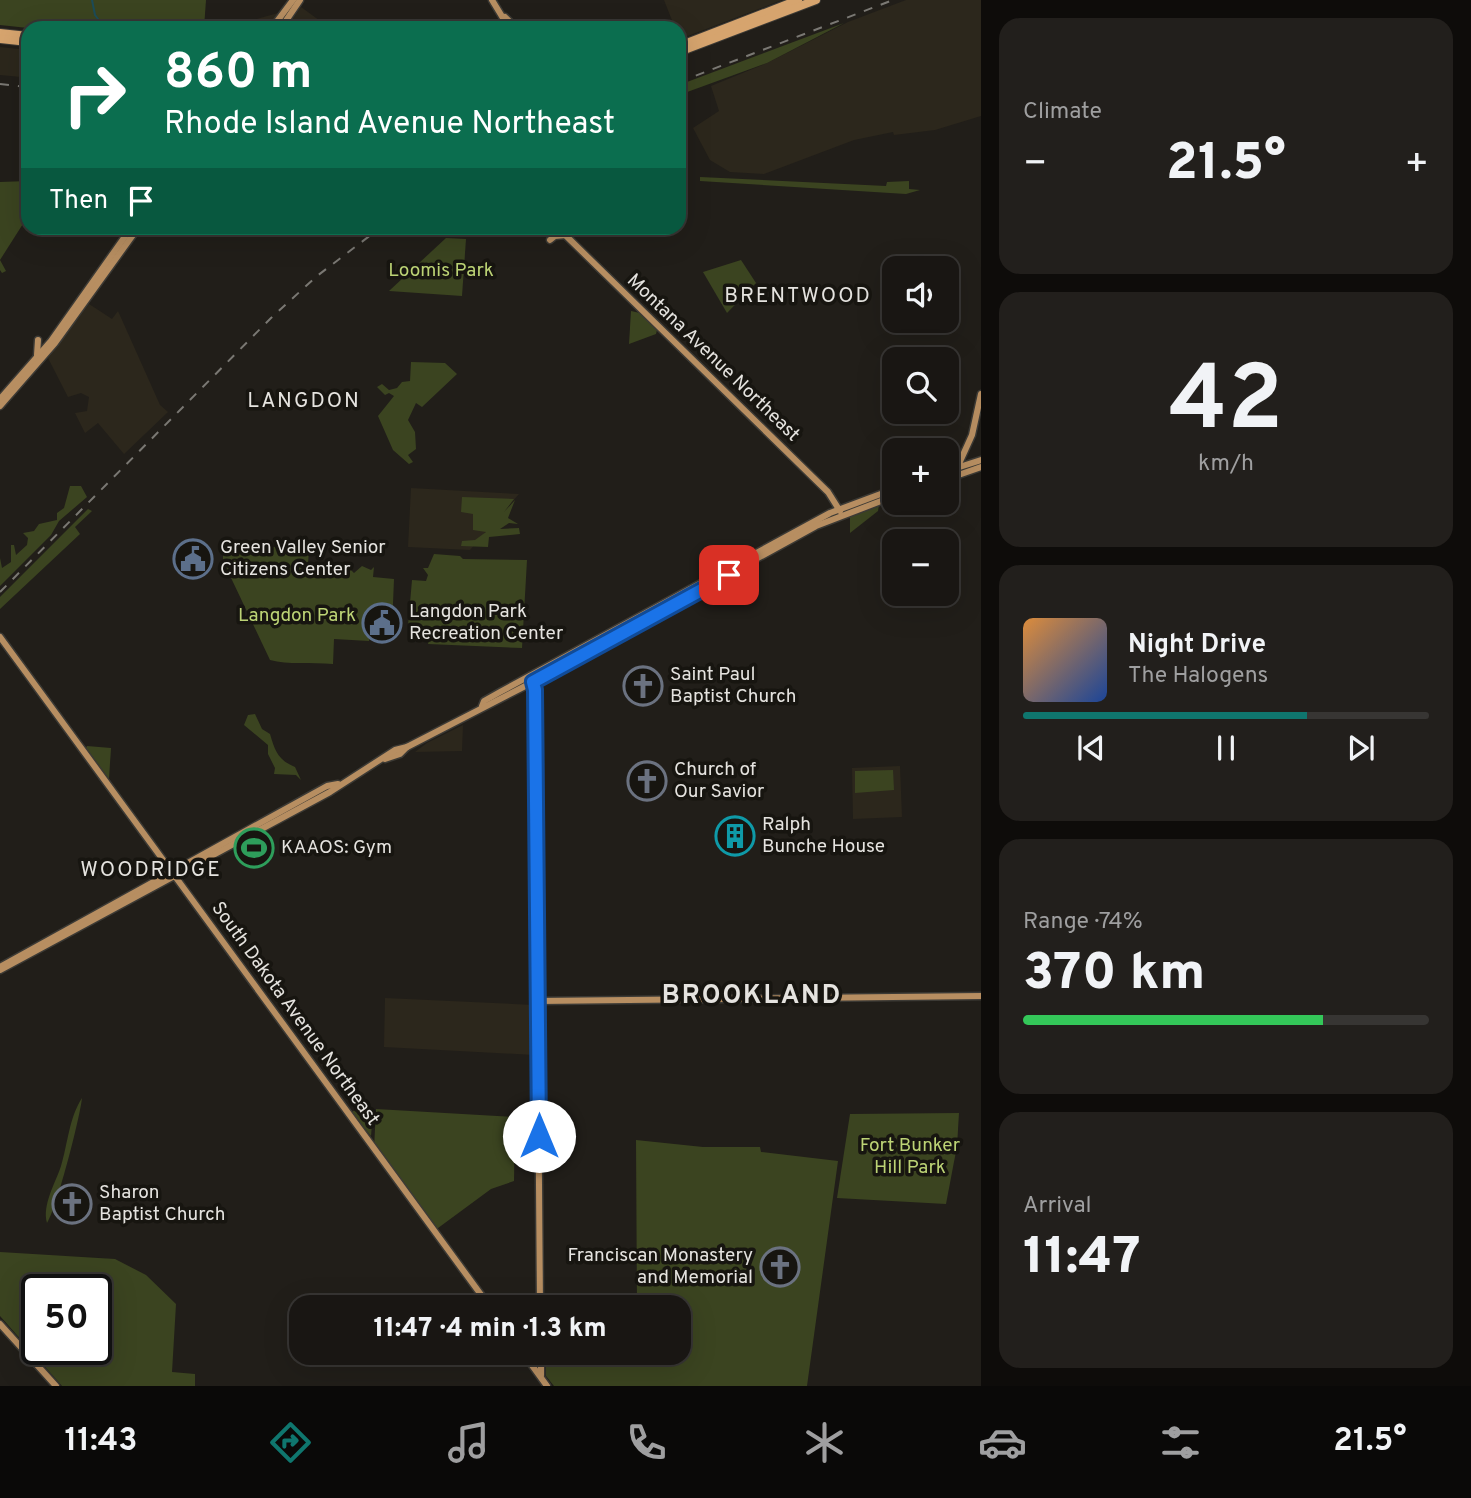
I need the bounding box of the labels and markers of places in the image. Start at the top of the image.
place label: Green Valley Senior Citizens Center [220,536,386,582]
public building icon: Green Valley Senior Citizens Center [172,538,214,580]
pin [699,545,759,605]
place label: Langdon Park Recreation Center [409,600,564,646]
public building icon: Langdon Park Recreation Center [361,602,403,644]
place label: Saint Paul Baptist Church [670,663,796,709]
church icon: Saint Paul Baptist Church [622,665,664,707]
place label: Church of Our Savior [674,758,765,804]
church icon: Church of Our Savior [626,760,668,802]
place label: Ralph Bunche House [762,813,885,859]
building icon: Ralph Bunche House [714,815,756,857]
sports icon: KAAOS: Gym [233,827,275,869]
place label: KAAOS: Gym [281,836,392,860]
place label: Sharon Baptist Church [99,1181,225,1227]
church icon: Sharon Baptist Church [51,1183,93,1225]
place label: Franciscan Monastery and Memorial [567,1244,753,1290]
church icon: Franciscan Monastery and Memorial [759,1246,801,1288]

